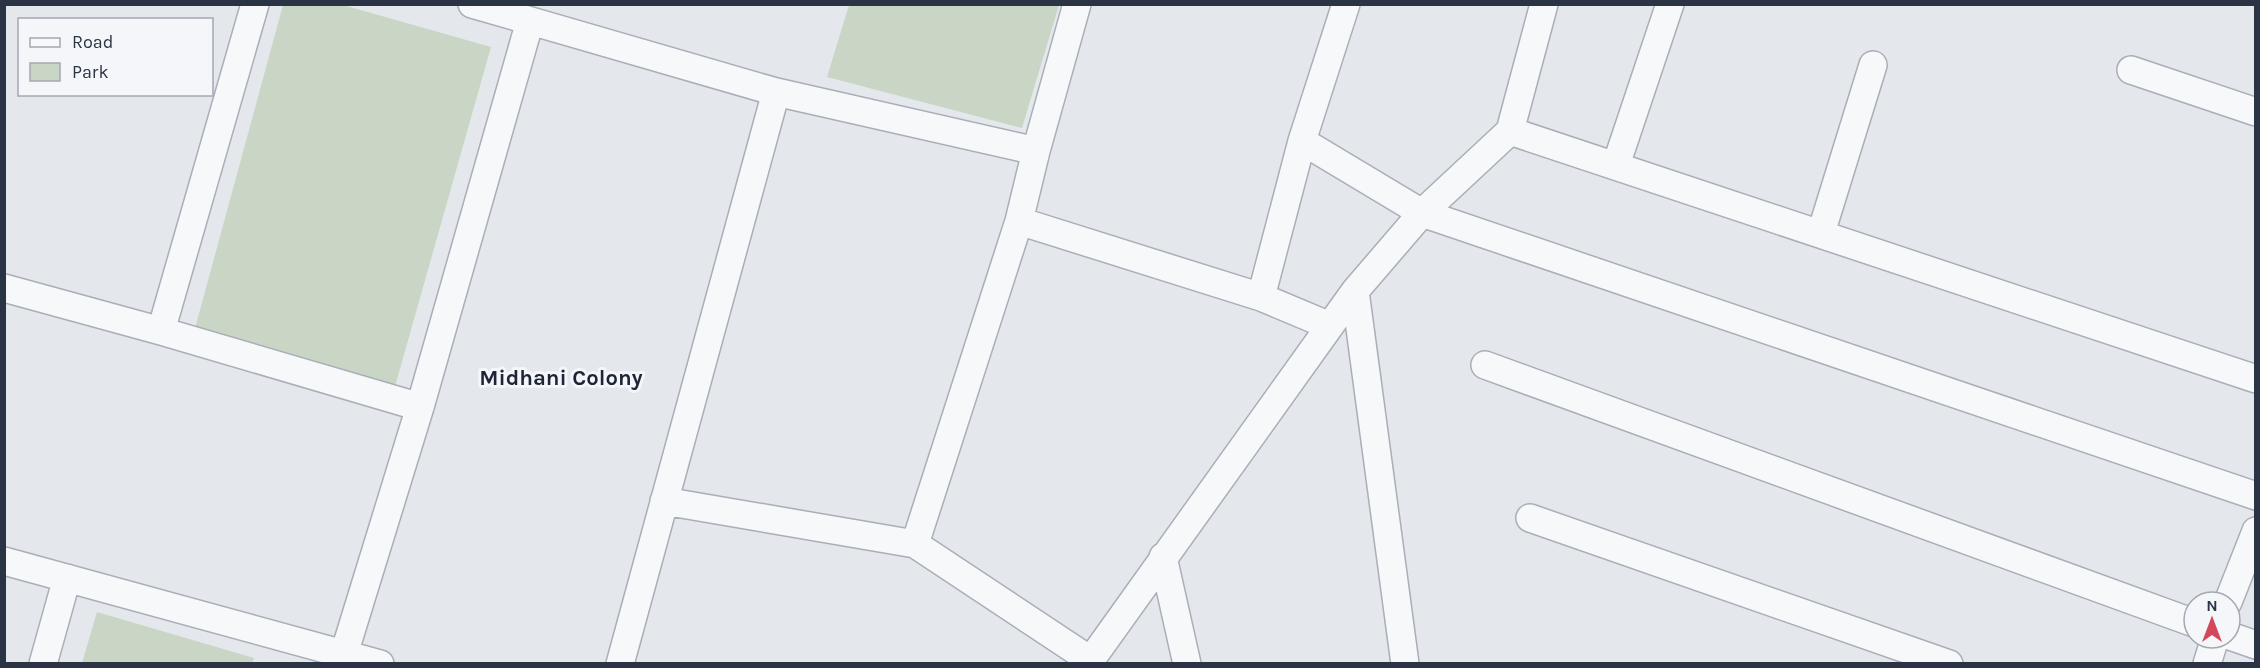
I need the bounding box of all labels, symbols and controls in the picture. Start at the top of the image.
legend [18,18,213,96]
text: Road [72,31,113,53]
text: Park [72,61,109,83]
district label: Midhani Colony [479,365,643,391]
north arrow [2182,590,2242,650]
text: N [2206,596,2218,615]

